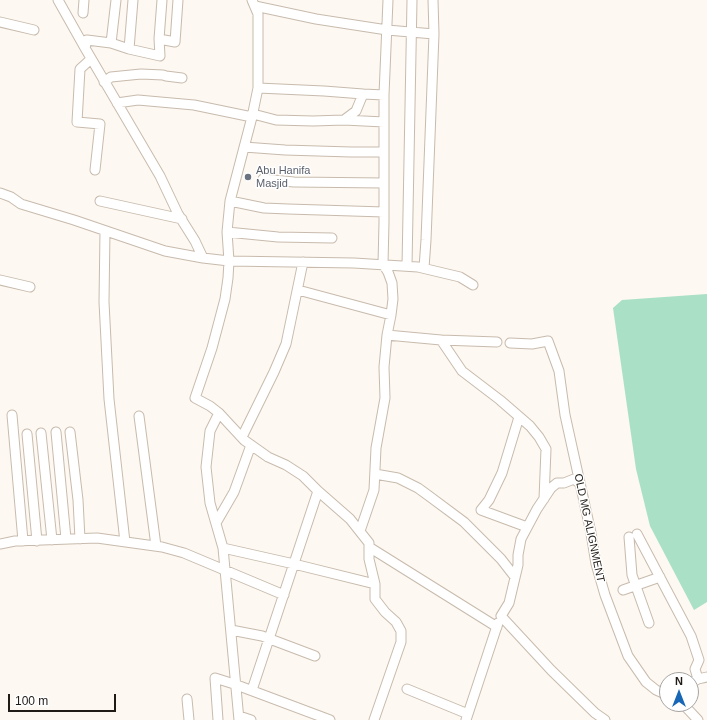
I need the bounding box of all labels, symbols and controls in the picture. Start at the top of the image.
place label: Abu Hanifa Masjid [256,164,310,190]
marker: Abu Hanifa Masjid [243,172,253,182]
street label: OLD MG ALIGNMENT [571,473,607,583]
north arrow [659,672,699,712]
text: N [675,675,683,687]
scale bar [10,686,118,712]
text: 100 m [15,694,48,708]

